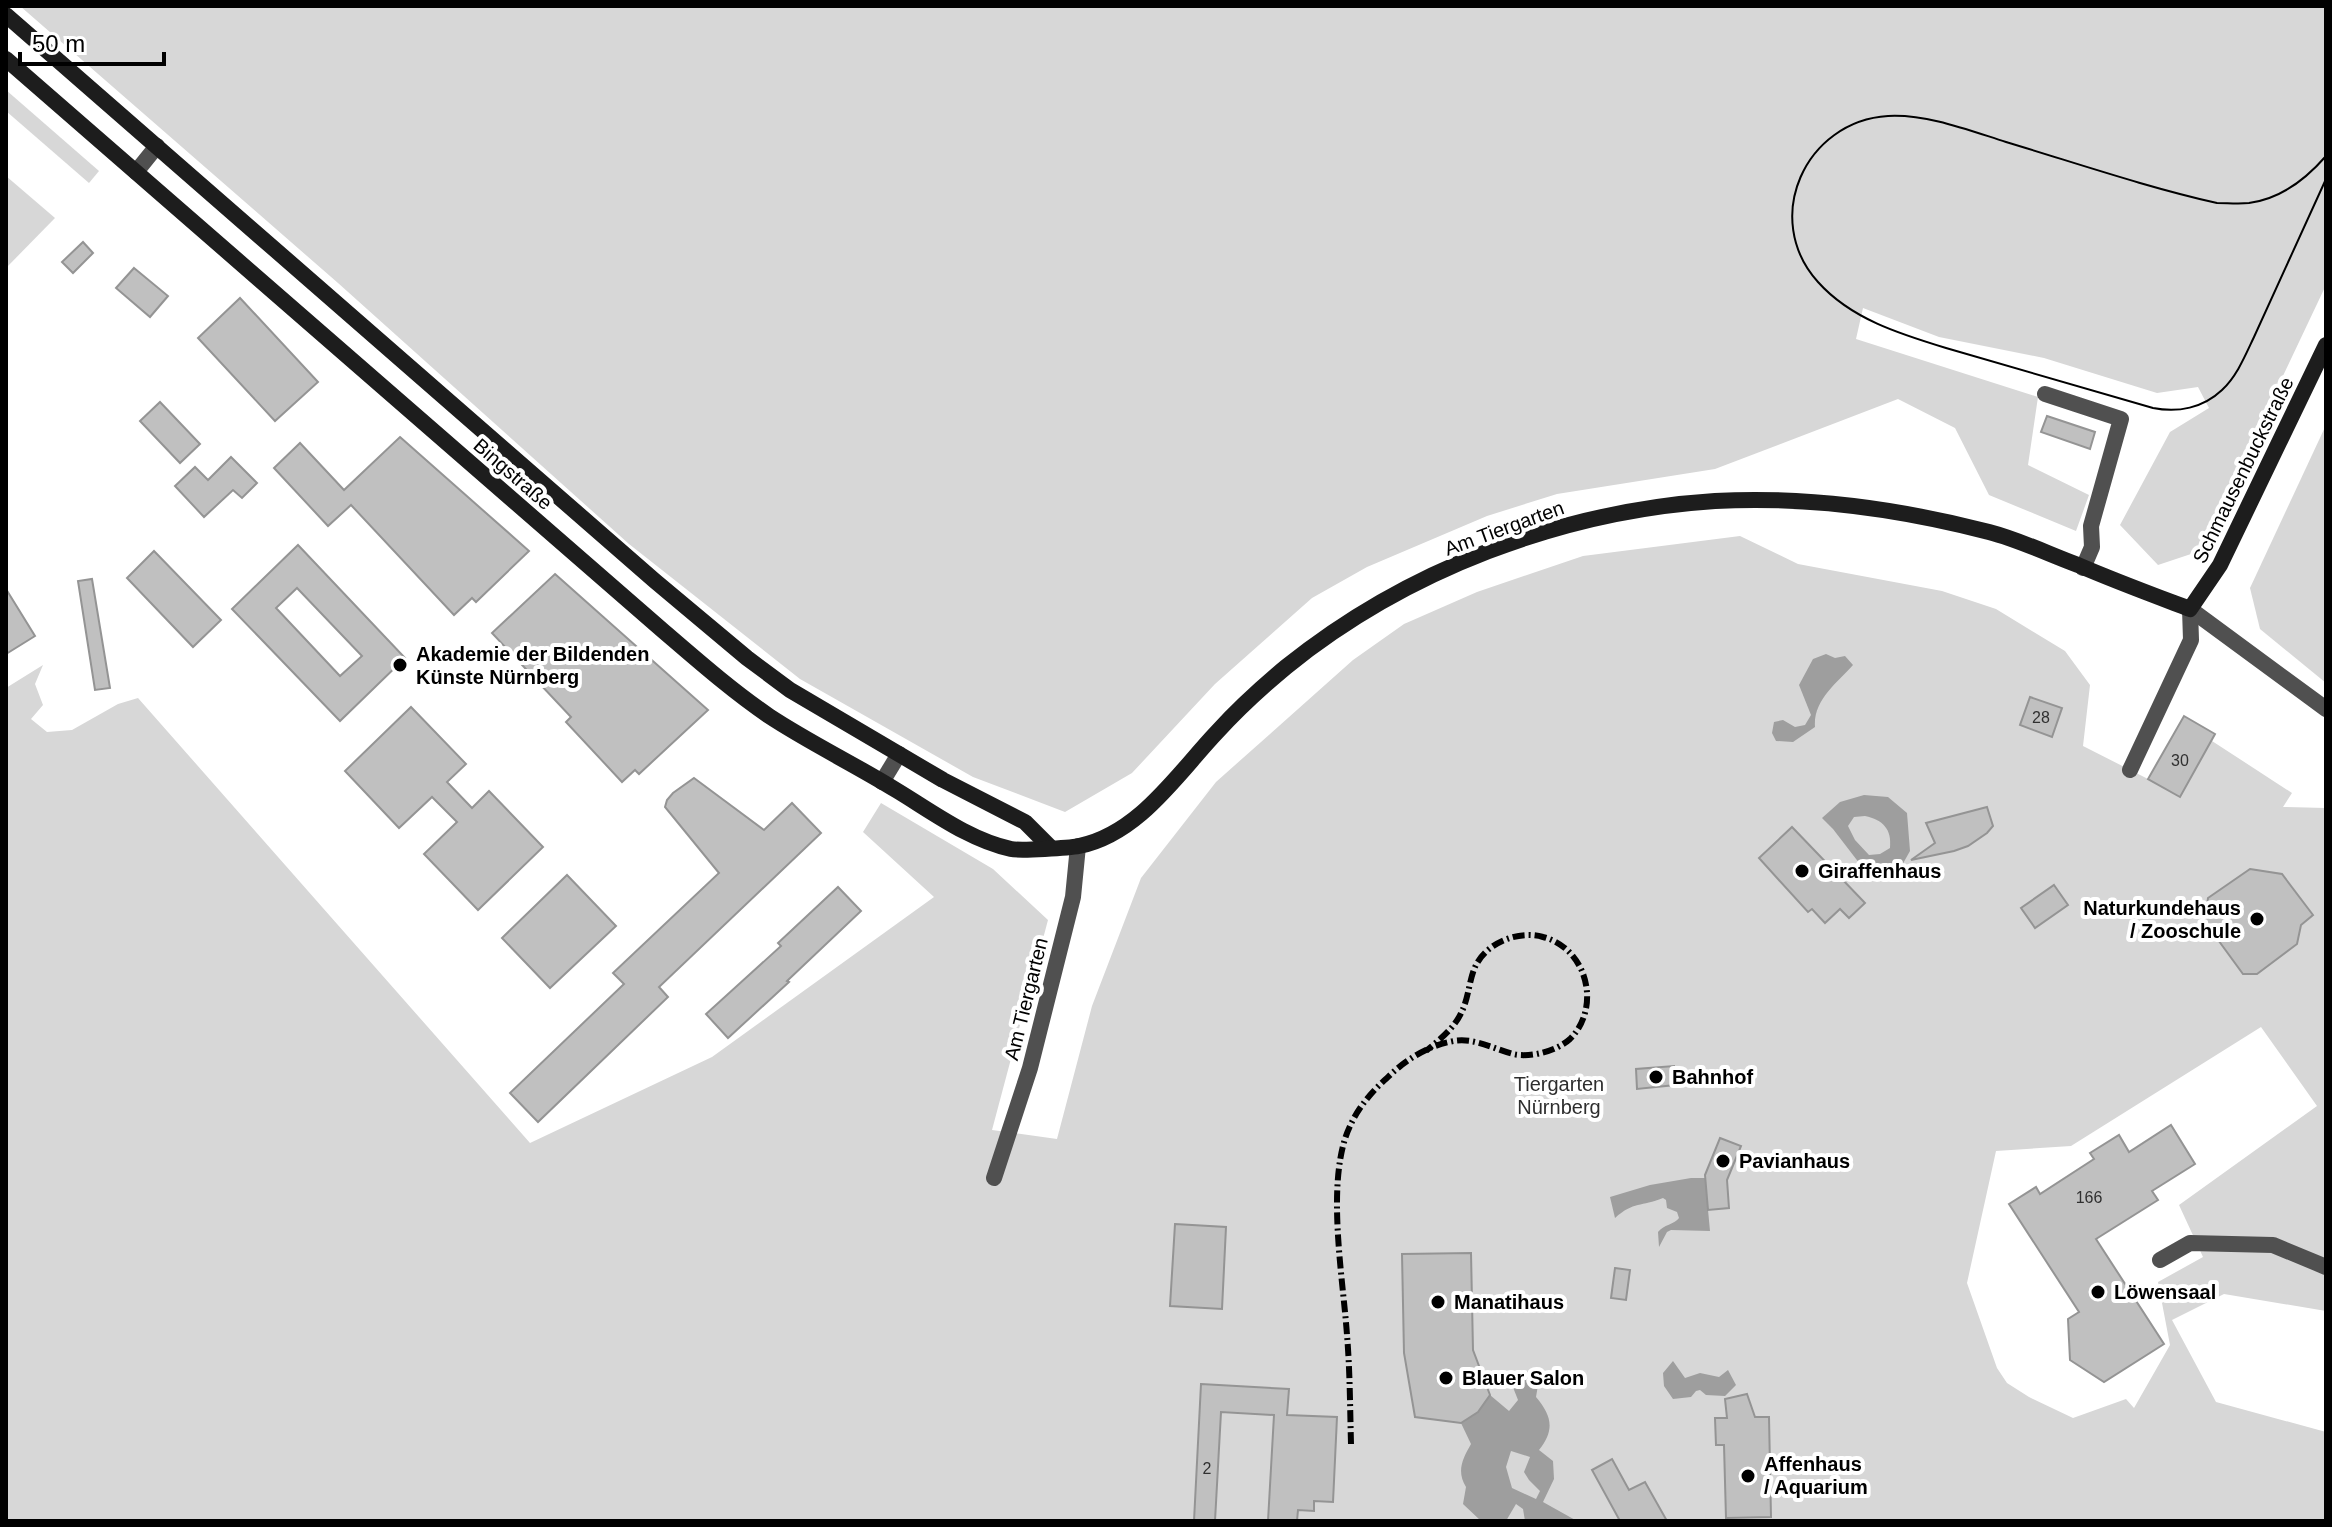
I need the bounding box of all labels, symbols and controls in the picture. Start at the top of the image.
scale bar [20,16,164,66]
text: 50 m [32,30,85,57]
street label: Schmausenbuckstraße [2188,373,2298,567]
street label: Bingstraße [469,434,557,514]
street label: Am Tiergarten [1441,496,1567,560]
place label: Akademie der Bildenden Künste Nürnberg [416,643,649,688]
marker: Akademie der Bildenden Künste Nürnberg [391,656,409,674]
house number: 28 [2032,709,2050,726]
house number: 30 [2171,752,2189,769]
place label: Giraffenhaus [1818,860,1941,882]
marker: Giraffenhaus [1793,862,1811,880]
place label: Naturkundehaus / Zooschule [2083,897,2241,942]
marker: Naturkundehaus / Zooschule [2248,910,2266,928]
street label: Am Tiergarten [1000,935,1052,1063]
place label: Bahnhof [1672,1066,1753,1088]
marker: Bahnhof [1647,1068,1665,1086]
park label: Tiergarten Nürnberg [1514,1073,1604,1118]
place label: Pavianhaus [1739,1150,1850,1172]
marker: Pavianhaus [1714,1152,1732,1170]
house number: 166 [2076,1189,2102,1206]
place label: Löwensaal [2114,1281,2216,1303]
marker: Löwensaal [2089,1283,2107,1301]
place label: Manatihaus [1454,1291,1564,1313]
marker: Manatihaus [1429,1293,1447,1311]
place label: Blauer Salon [1462,1367,1584,1389]
marker: Blauer Salon [1437,1369,1455,1387]
place label: Affenhaus / Aquarium [1764,1453,1868,1498]
house number: 2 [1203,1460,1212,1477]
marker: Affenhaus / Aquarium [1739,1467,1757,1485]

